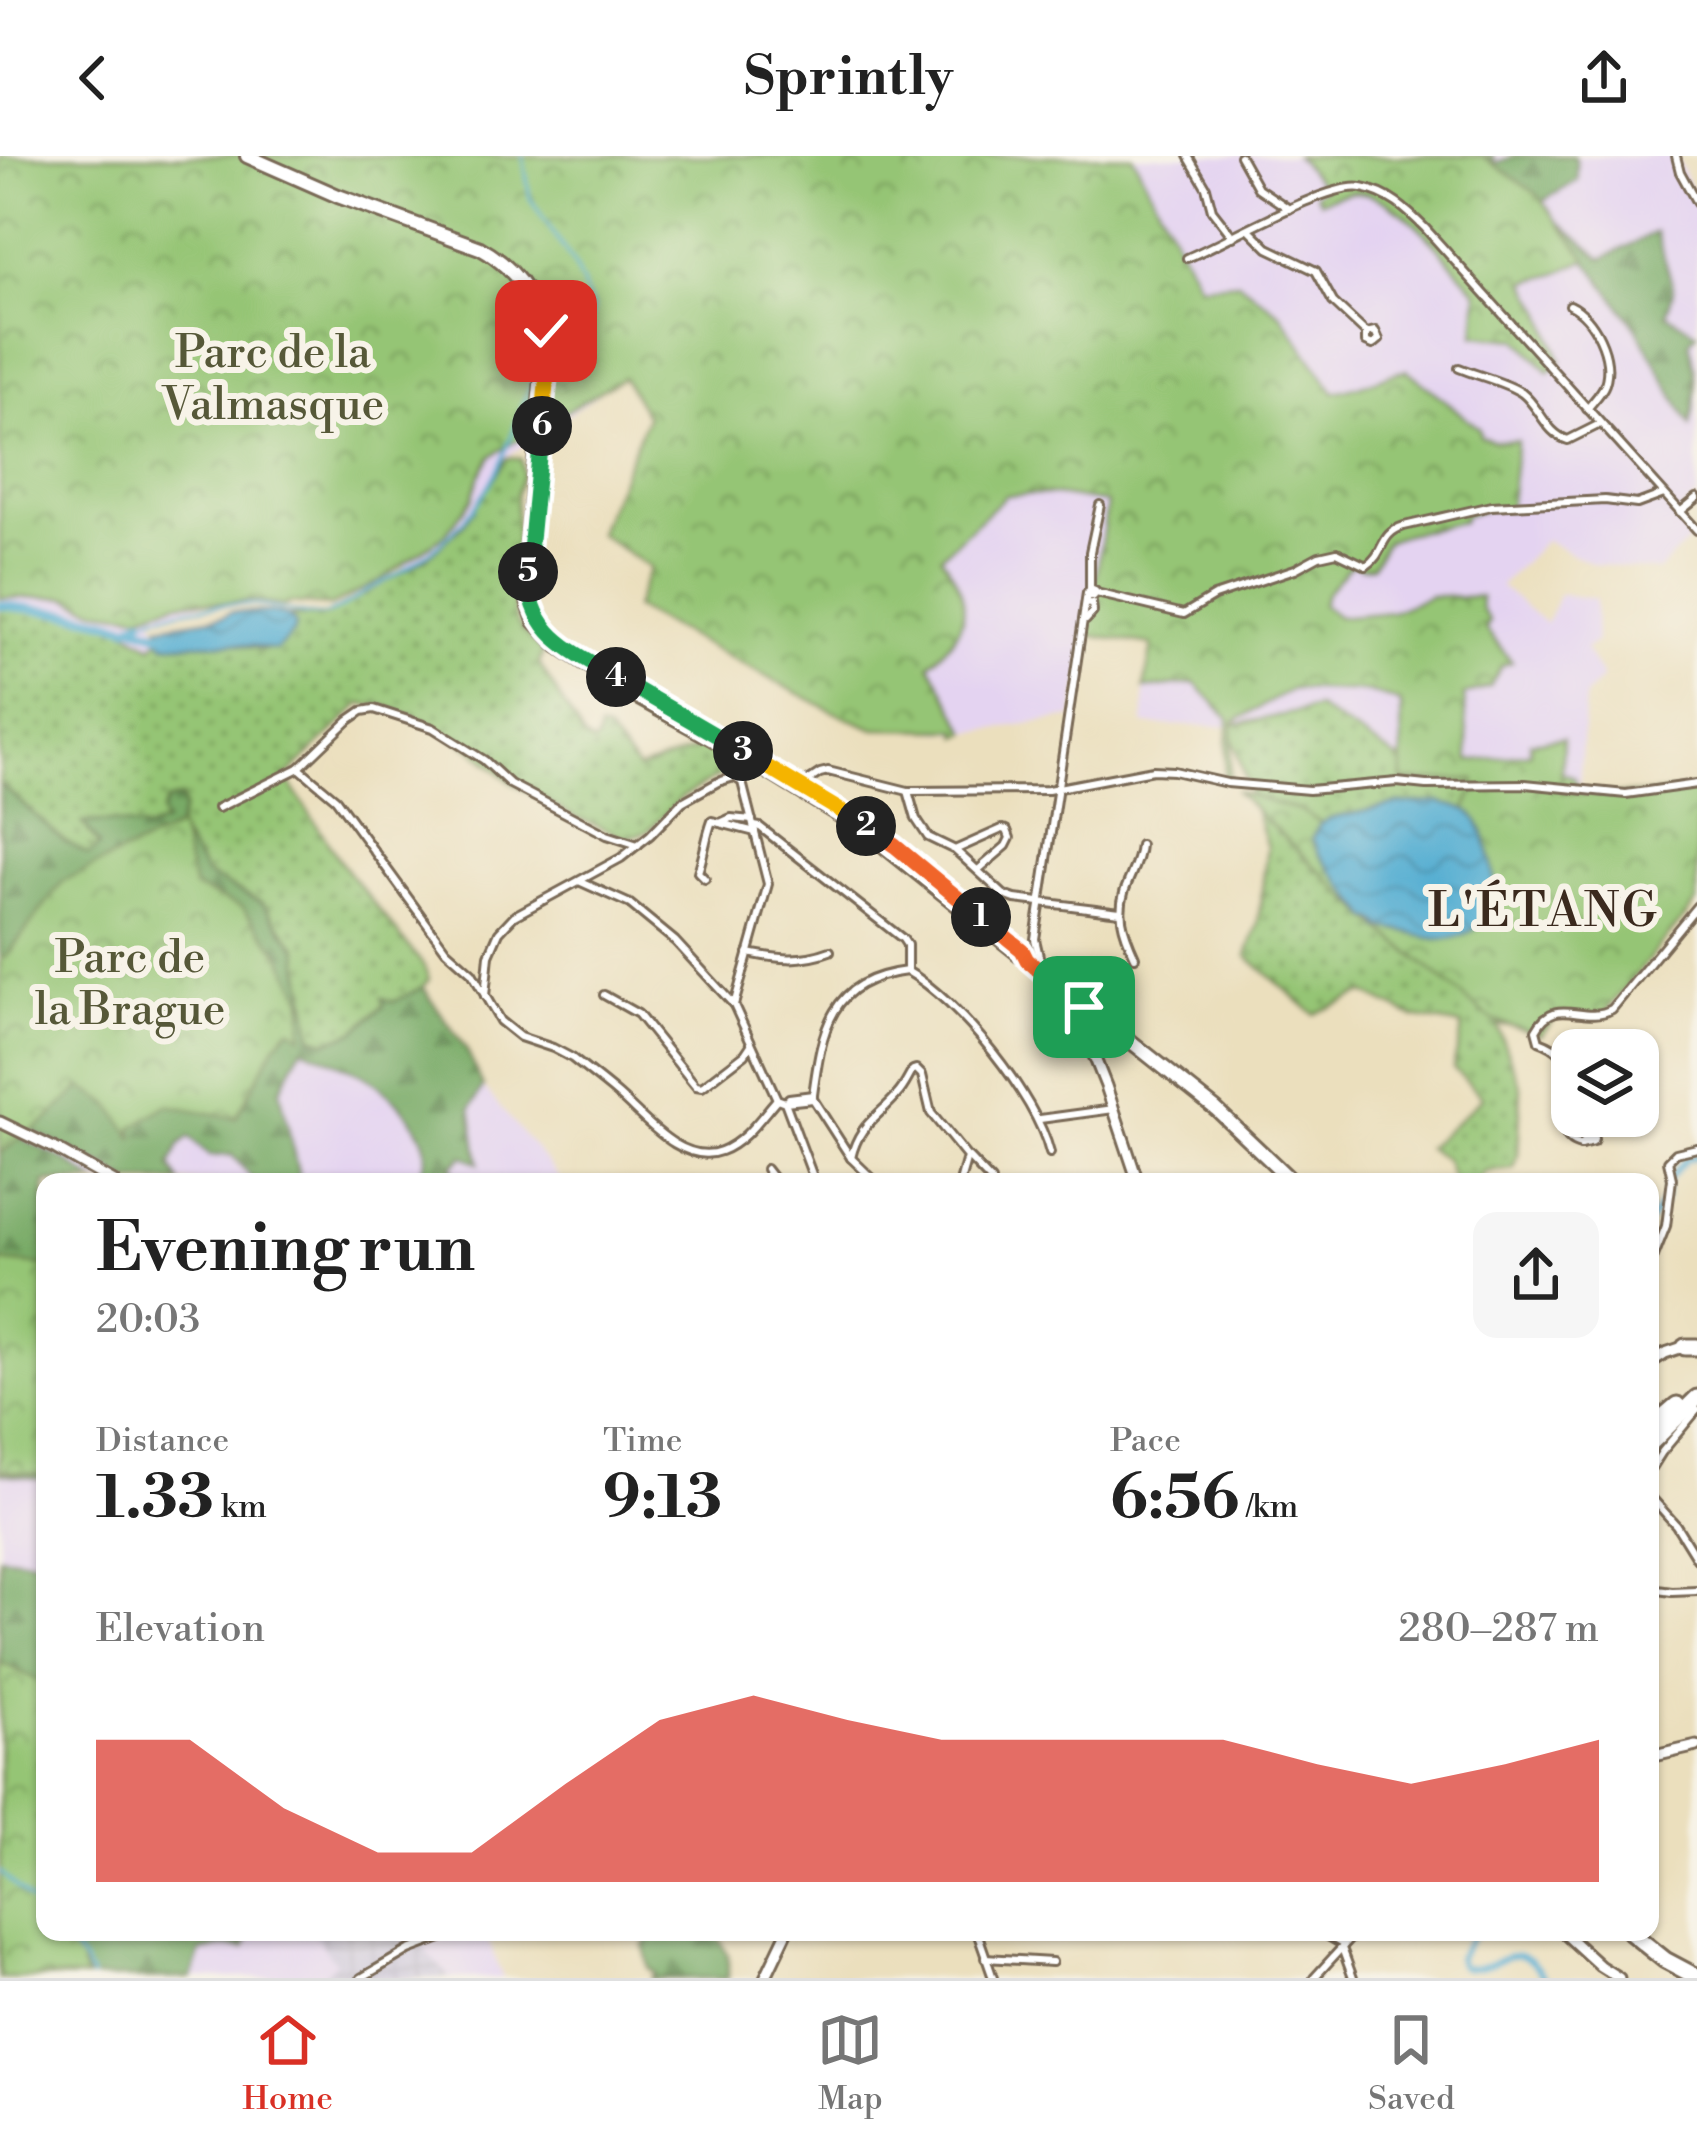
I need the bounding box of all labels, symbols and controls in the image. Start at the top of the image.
text: Sprintly [744,44,953,112]
icon: back [60,45,126,111]
icon: share [1571,45,1637,111]
pin [495,280,597,382]
icon: check [513,298,579,364]
park label: Parc de la Valmasque [161,325,384,434]
pin: 6 [512,396,572,456]
text: 6 [532,405,552,446]
pin: 5 [498,542,558,602]
text: 5 [518,551,538,592]
pin: 4 [586,647,646,707]
text: 4 [605,656,627,697]
pin: 3 [713,721,773,781]
text: 3 [733,730,753,771]
pin: 2 [836,796,896,856]
text: 2 [856,805,876,846]
district label: L'ÉTANG [1428,879,1660,942]
pin: 1 [951,887,1011,947]
text: 1 [973,896,989,937]
park label: Parc de la Brague [35,930,225,1039]
pin [1033,956,1135,1058]
icon: arrive [1051,974,1117,1040]
map controls [1551,1029,1659,1137]
button: layers [1551,1029,1659,1137]
text: Evening run [96,1209,475,1292]
button: share [1473,1212,1599,1338]
text: 20:03 [96,1296,200,1345]
text: Distance [96,1421,229,1462]
text: Time [603,1421,682,1462]
text: Pace [1110,1421,1181,1462]
text: 1.33 [96,1462,214,1537]
text: 9:13 [603,1462,722,1537]
text: 6:56 [1110,1462,1239,1537]
text: km [214,1487,267,1528]
text: /km [1239,1487,1298,1528]
text: Elevation [96,1605,265,1654]
text: 280–287 m [1399,1605,1599,1654]
tab: Home [242,2007,333,2120]
tab: Map [817,2007,883,2120]
tab: Saved [1368,2007,1455,2120]

